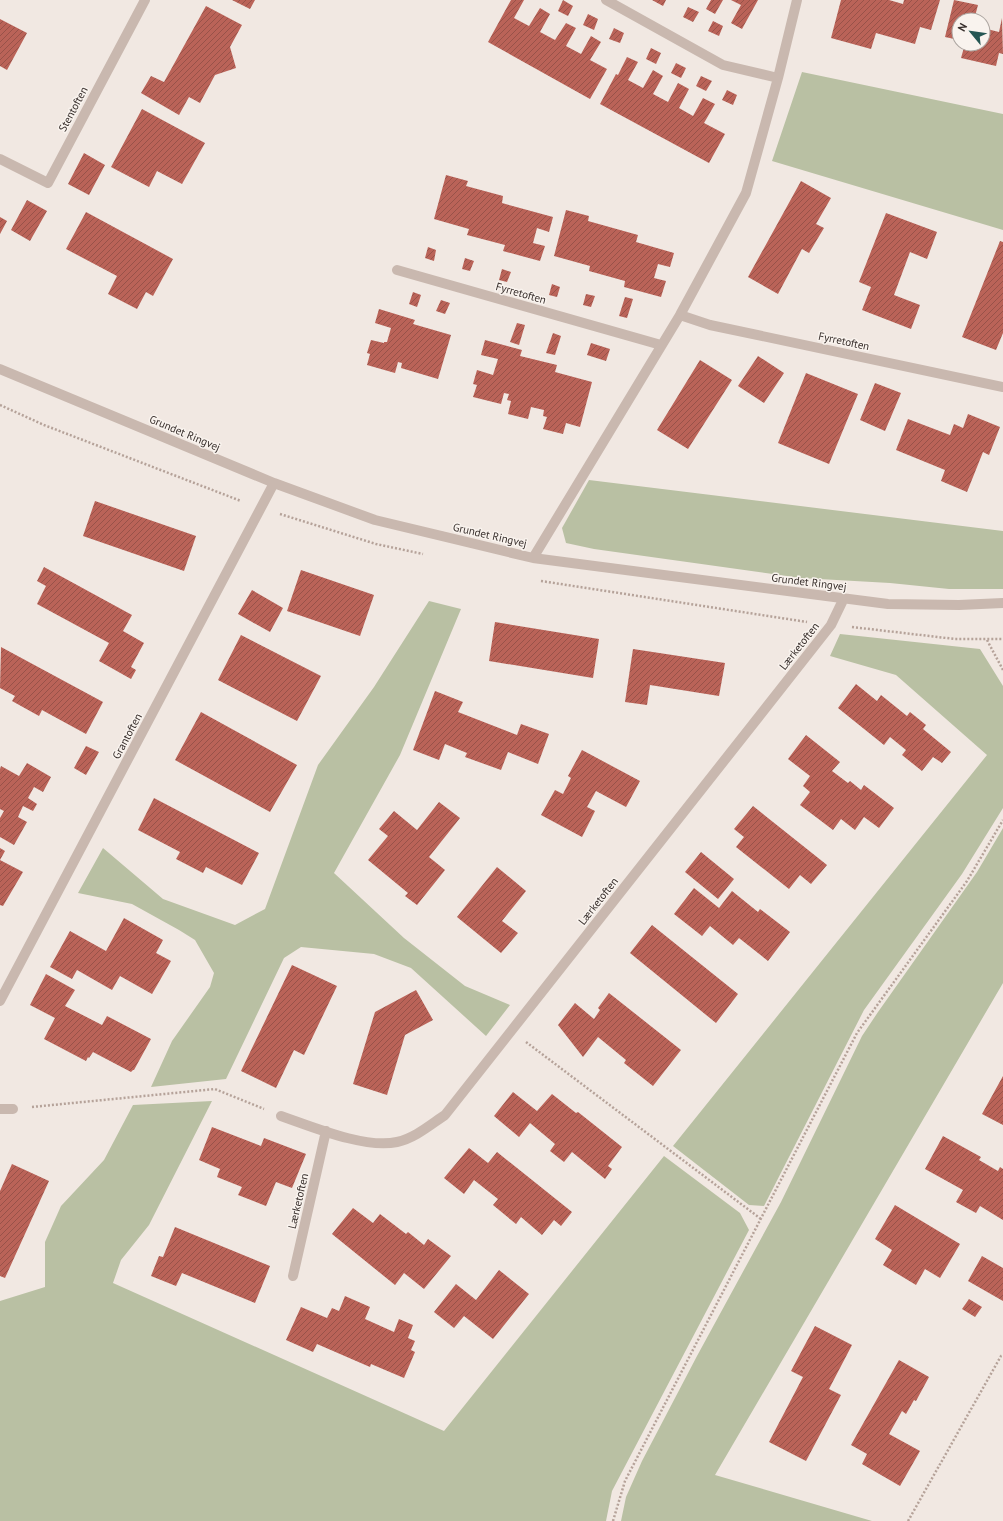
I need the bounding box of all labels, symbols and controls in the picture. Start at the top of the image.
north arrow [951,12,991,52]
text: N [954,21,970,34]
street label: Stentoften [55,84,91,134]
street label: Fyrretoften [494,279,548,307]
street label: Fyrretoften [817,329,871,353]
street label: Grundet Ringvej [147,412,223,454]
street label: Grundet Ringvej [452,520,529,550]
street label: Grundet Ringvej [771,570,847,594]
street label: Lærketoften [776,619,822,673]
street label: Grantoften [109,711,145,761]
street label: Lærketoften [575,874,621,928]
street label: Lærketoften [285,1172,311,1230]

